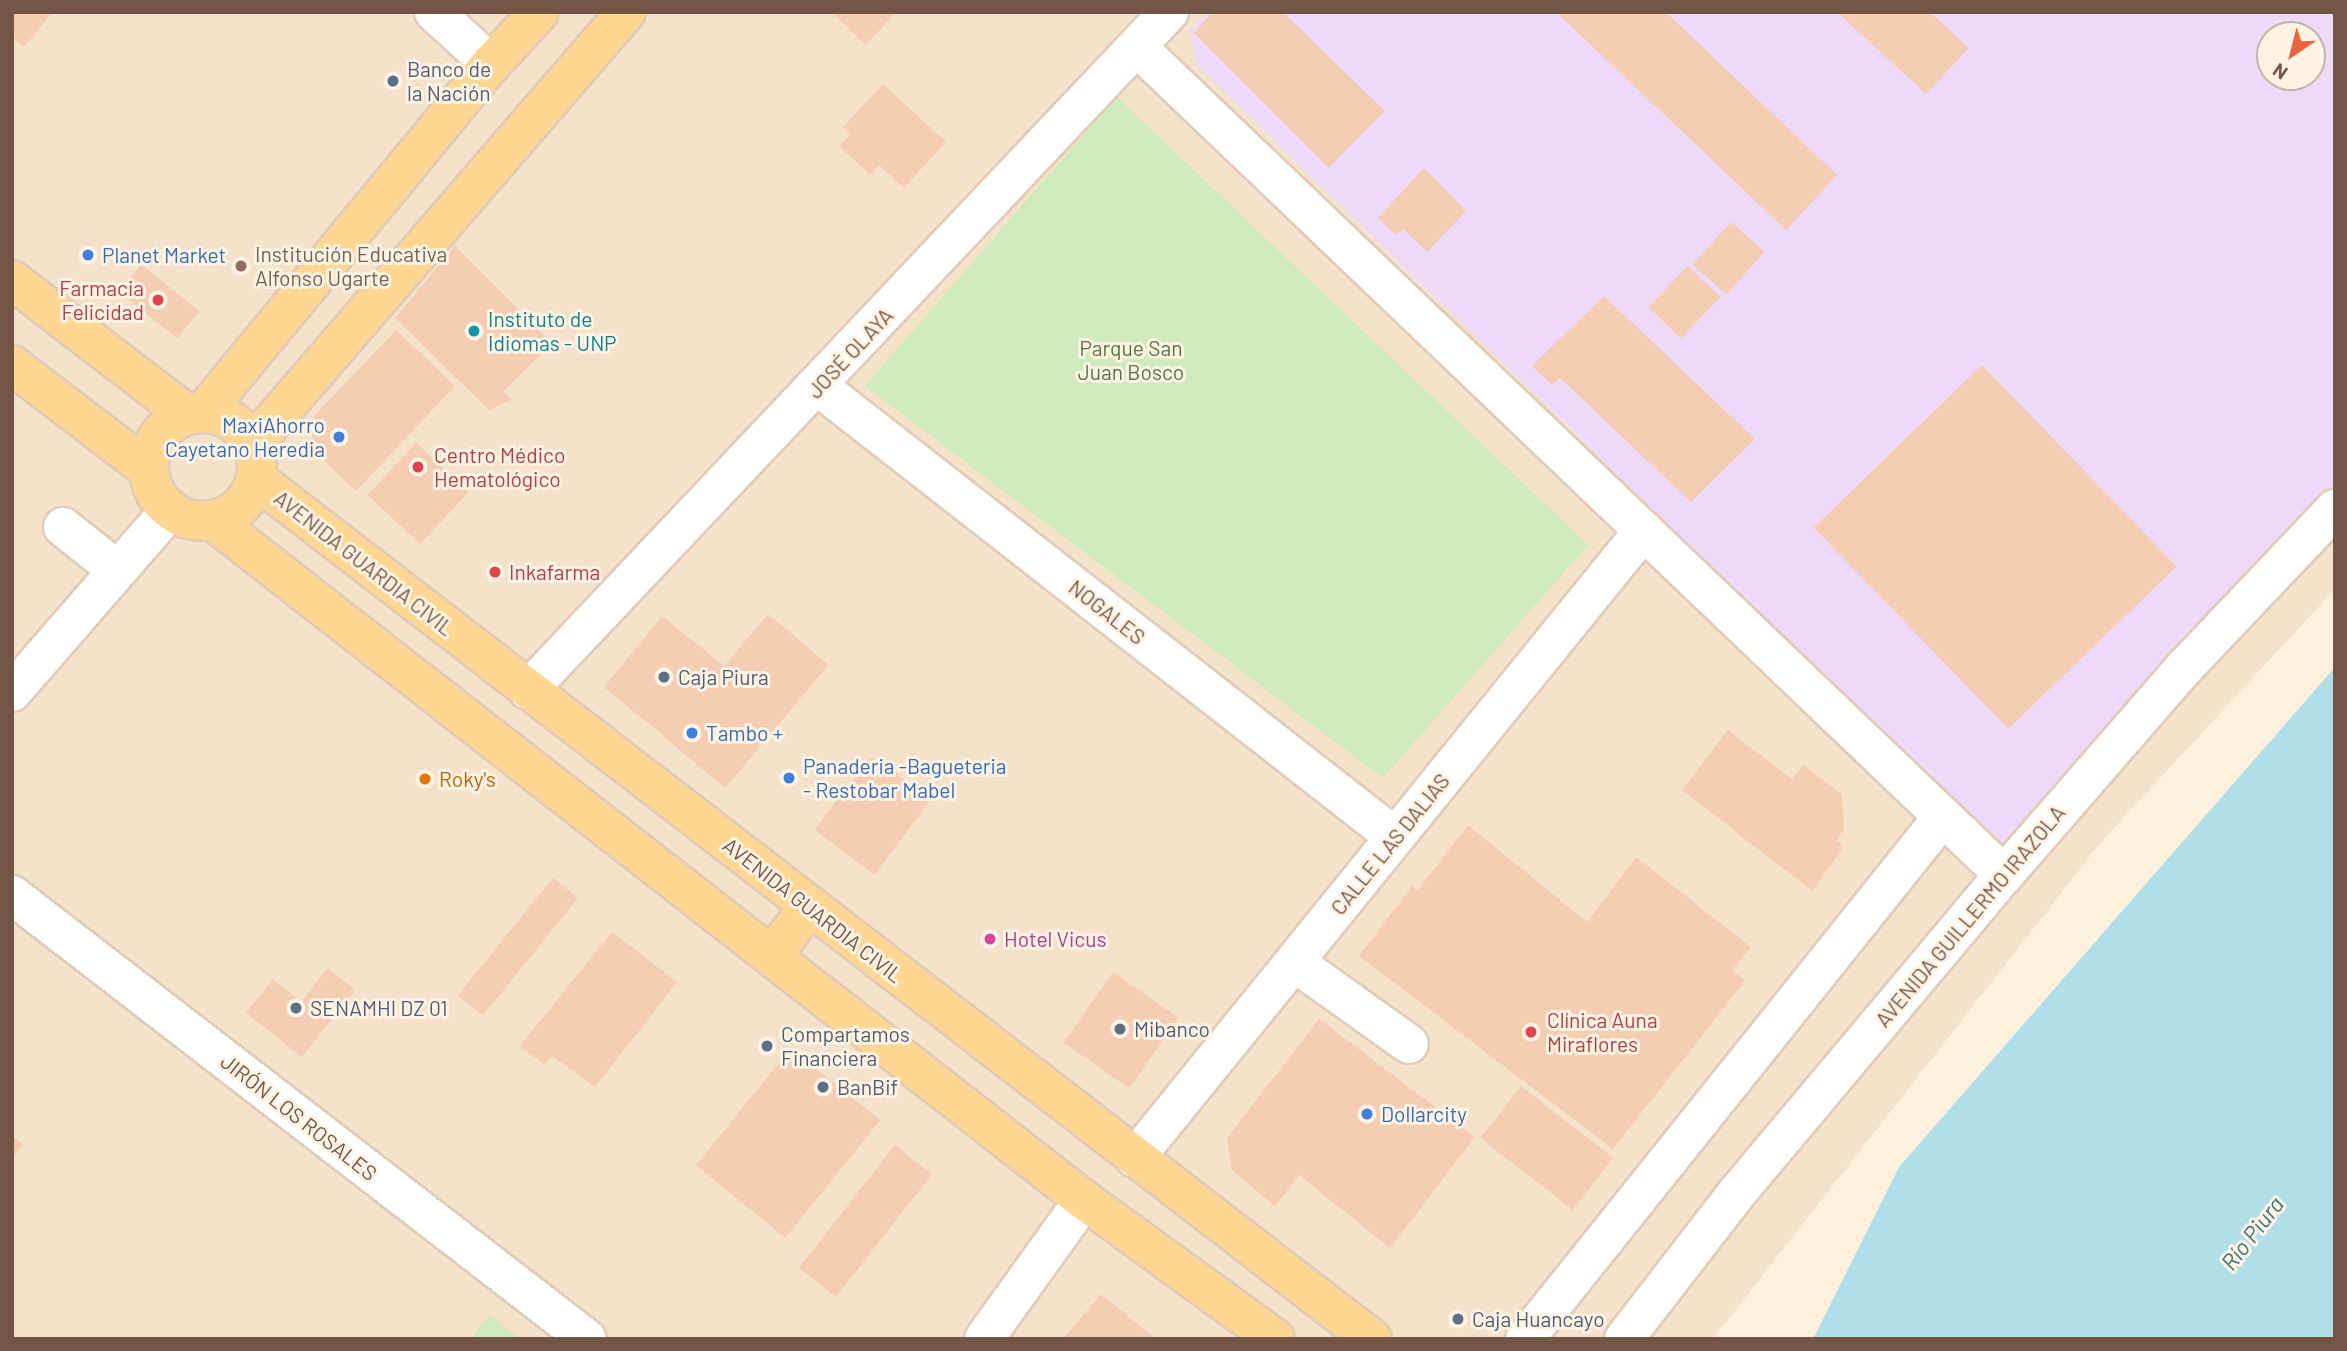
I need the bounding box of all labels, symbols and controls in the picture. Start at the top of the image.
north arrow [2256,21,2326,91]
place label: Banco de la Nación [407,56,491,106]
text: N [2268,59,2292,85]
marker: Banco de la Nación [385,73,401,89]
place label: Institución Educativa Alfonso Ugarte [255,241,447,291]
place label: Planet Market [102,242,226,268]
marker: Planet Market [80,247,96,263]
marker: Institución Educativa Alfonso Ugarte [233,258,249,274]
place label: Farmacia Felicidad [59,275,144,325]
marker: Farmacia Felicidad [150,292,166,308]
street label: JOSÉ OLAYA [802,303,898,403]
place label: Instituto de Idiomas - UNP [488,306,617,356]
marker: Instituto de Idiomas - UNP [466,323,482,339]
park label: Parque San Juan Bosco [1078,335,1184,385]
place label: MaxiAhorro Cayetano Heredia [165,412,325,462]
marker: MaxiAhorro Cayetano Heredia [331,429,347,445]
place label: Centro Médico Hematológico [434,442,565,492]
marker: Centro Médico Hematológico [408,457,428,477]
street label: AVENIDA GUARDIA CIVIL [269,485,459,641]
place label: Inkafarma [509,559,600,585]
marker: Inkafarma [487,564,503,580]
street label: NOGALES [1064,574,1150,650]
place label: Caja Piura [678,664,769,690]
marker: Caja Piura [656,669,672,685]
place label: Tambo + [706,720,783,746]
marker: Tambo + [684,725,700,741]
place label: Panaderia -Bagueteria - Restobar Mabel [803,753,1007,803]
place label: Roky's [439,766,496,792]
street label: CALLE LAS DALIAS [1325,768,1455,920]
marker: Panaderia -Bagueteria - Restobar Mabel [781,770,797,786]
marker: Roky's [417,771,433,787]
street label: AVENIDA GUILLERMO IRAZOLA [1870,800,2070,1032]
street label: AVENIDA GUARDIA CIVIL [718,832,908,988]
place label: Hotel Vicus [1004,926,1107,952]
marker: Hotel Vicus [982,931,998,947]
place label: SENAMHI DZ 01 [310,995,448,1021]
marker: SENAMHI DZ 01 [288,1000,304,1016]
place label: Clínica Auna Miraflores [1547,1007,1658,1057]
place label: Mibanco [1134,1016,1210,1042]
place label: Compartamos Financiera [781,1021,910,1071]
marker: Mibanco [1112,1021,1128,1037]
marker: Clínica Auna Miraflores [1521,1022,1541,1042]
marker: Compartamos Financiera [759,1038,775,1054]
street label: JIRÓN LOS ROSALES [216,1048,382,1186]
place label: BanBif [837,1074,898,1100]
marker: BanBif [815,1079,831,1095]
place label: Dollarcity [1381,1101,1467,1127]
marker: Dollarcity [1359,1106,1375,1122]
water label: Río Piura [2215,1191,2289,1275]
place label: Caja Huancayo [1472,1306,1605,1332]
marker: Caja Huancayo [1450,1311,1466,1327]

